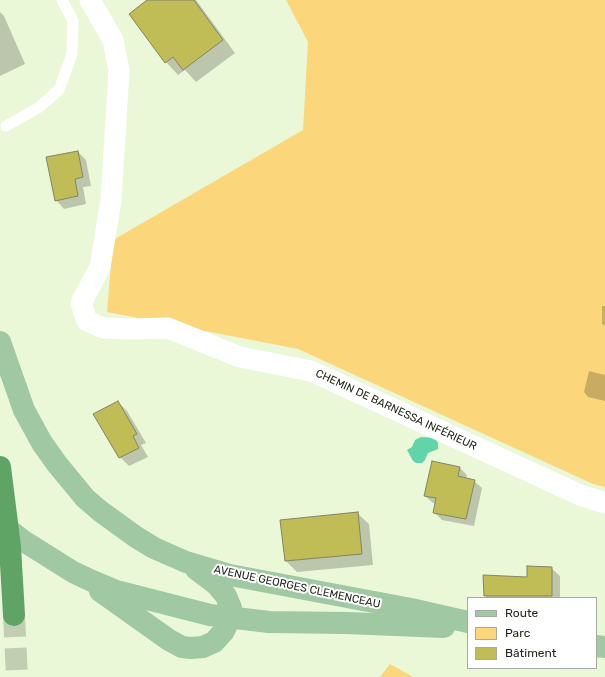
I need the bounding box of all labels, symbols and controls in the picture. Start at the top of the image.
street label: CHEMIN DE BARNESSA INFÉRIEUR [313,367,479,453]
street label: AVENUE GEORGES CLEMENCEAU [212,563,382,611]
legend [467,597,597,669]
text: Route [505,606,538,620]
text: Parc [505,626,530,640]
text: Bâtiment [505,646,556,660]

